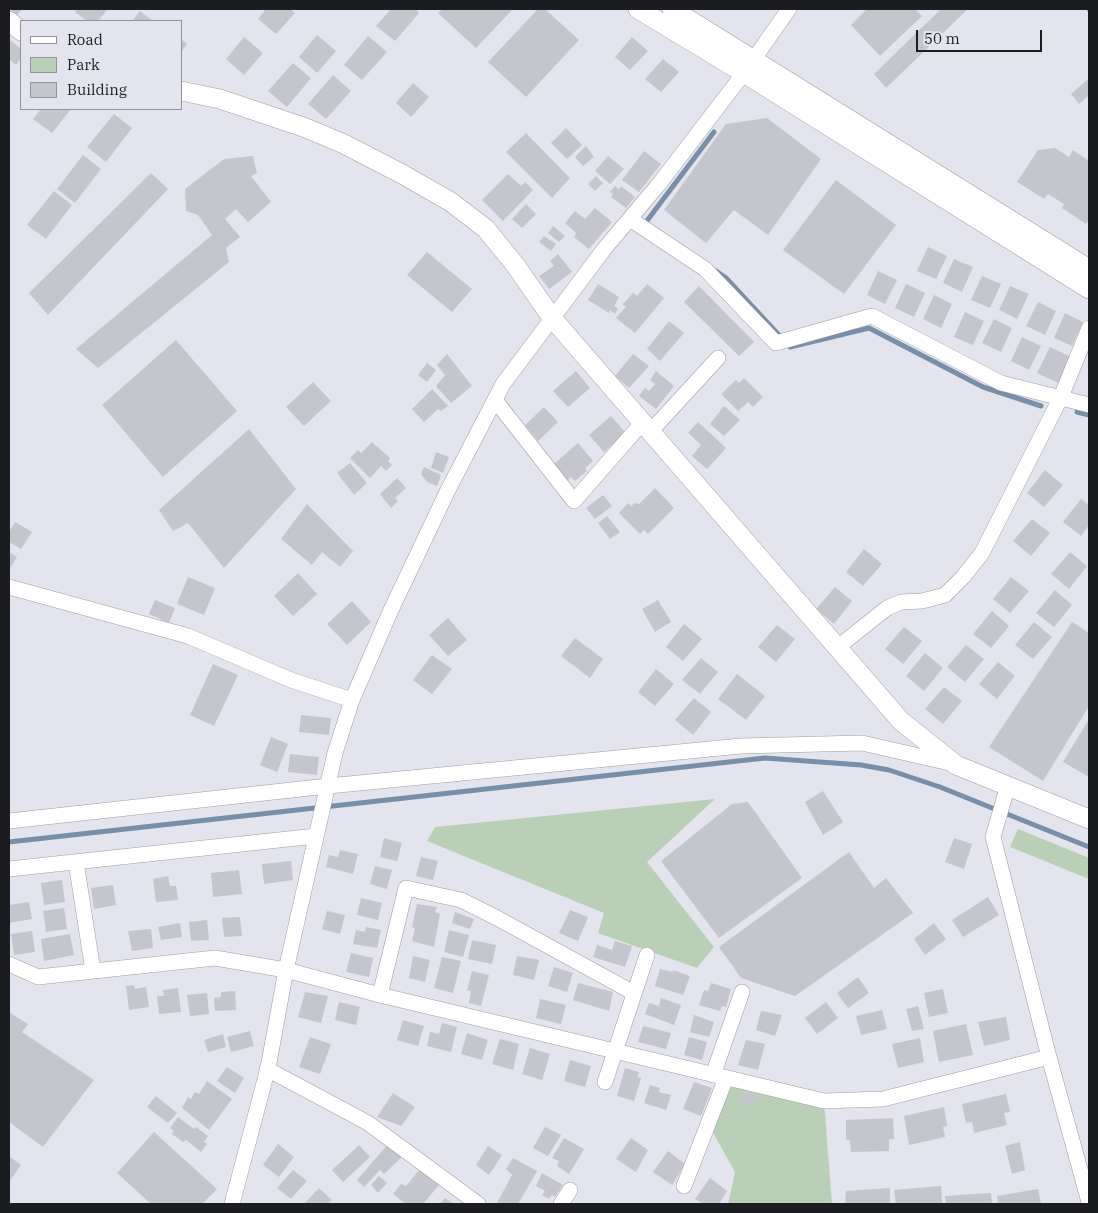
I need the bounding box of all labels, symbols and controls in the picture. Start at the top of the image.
legend [20,20,182,110]
scale bar [918,20,1044,52]
text: 50 m [924,29,960,48]
text: Road [67,30,103,49]
text: Park [67,55,100,74]
text: Building [67,80,127,99]

